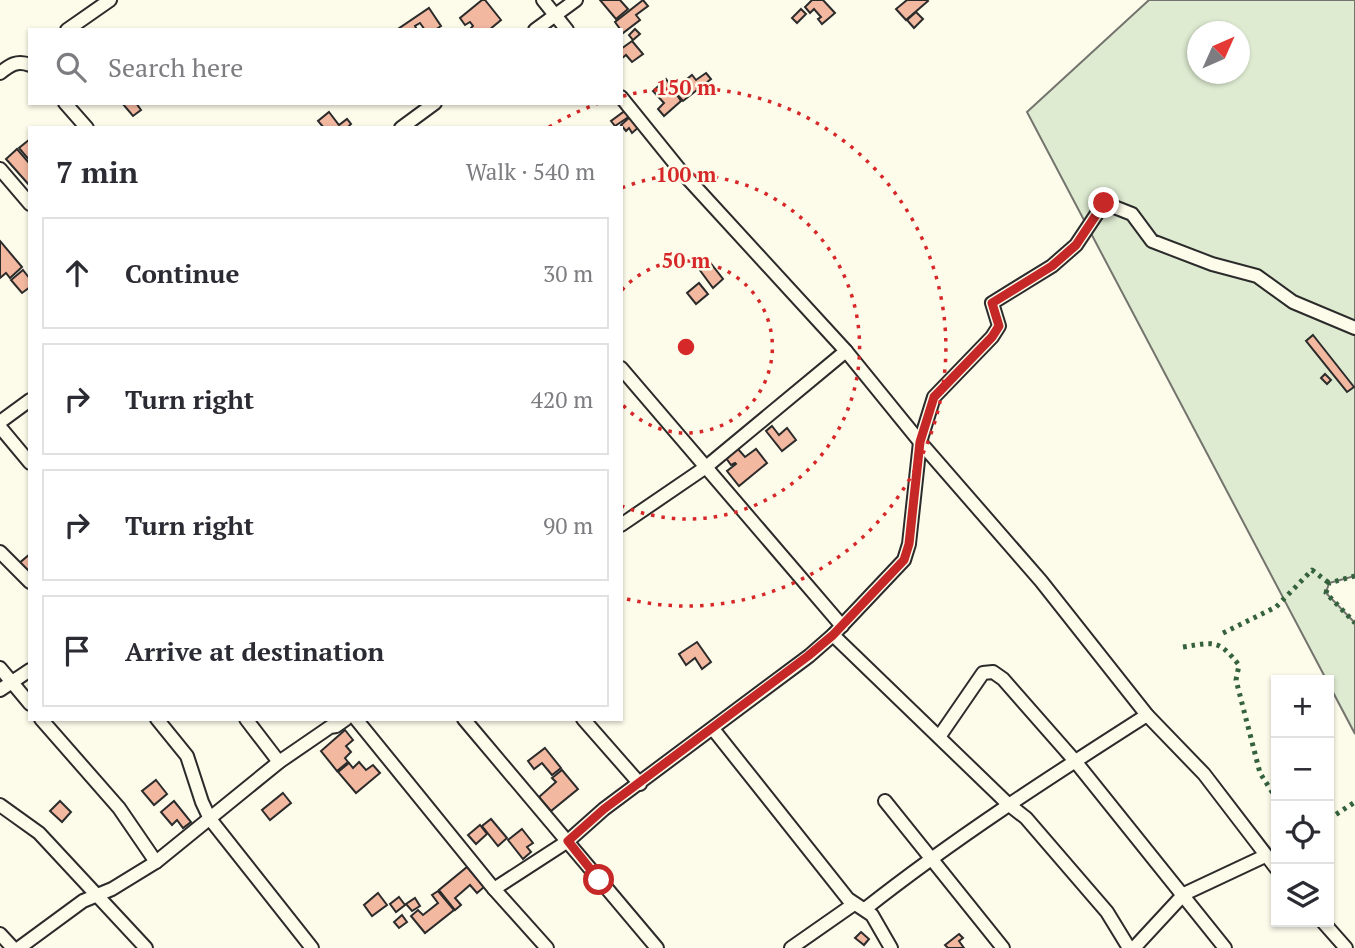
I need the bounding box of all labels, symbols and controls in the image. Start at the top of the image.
north arrow [1187,21,1250,84]
search box [28,28,623,105]
icon: search [52,48,90,86]
text: Search here [108,50,243,84]
text: 150 m [656,73,717,101]
text: 7 min [56,152,138,192]
text: Walk · 540 m [466,156,595,187]
text: 100 m [656,160,717,188]
route end [1088,187,1119,218]
text: 50 m [662,246,711,274]
icon: ahead [58,254,96,292]
text: Continue [125,256,239,290]
text: 30 m [543,258,593,289]
centre of rings [674,335,698,359]
icon: right [58,380,96,418]
text: Turn right [125,382,254,416]
text: 420 m [531,384,593,415]
icon: right [58,506,96,544]
text: Turn right [125,508,254,542]
text: 90 m [543,510,593,541]
icon: arrive [58,632,96,670]
text: Arrive at destination [125,634,384,668]
map controls [1271,675,1334,927]
button: + [1271,675,1334,738]
button: − [1271,738,1334,801]
button: locate [1271,801,1334,864]
route start [583,864,614,895]
button: layers [1271,864,1334,927]

